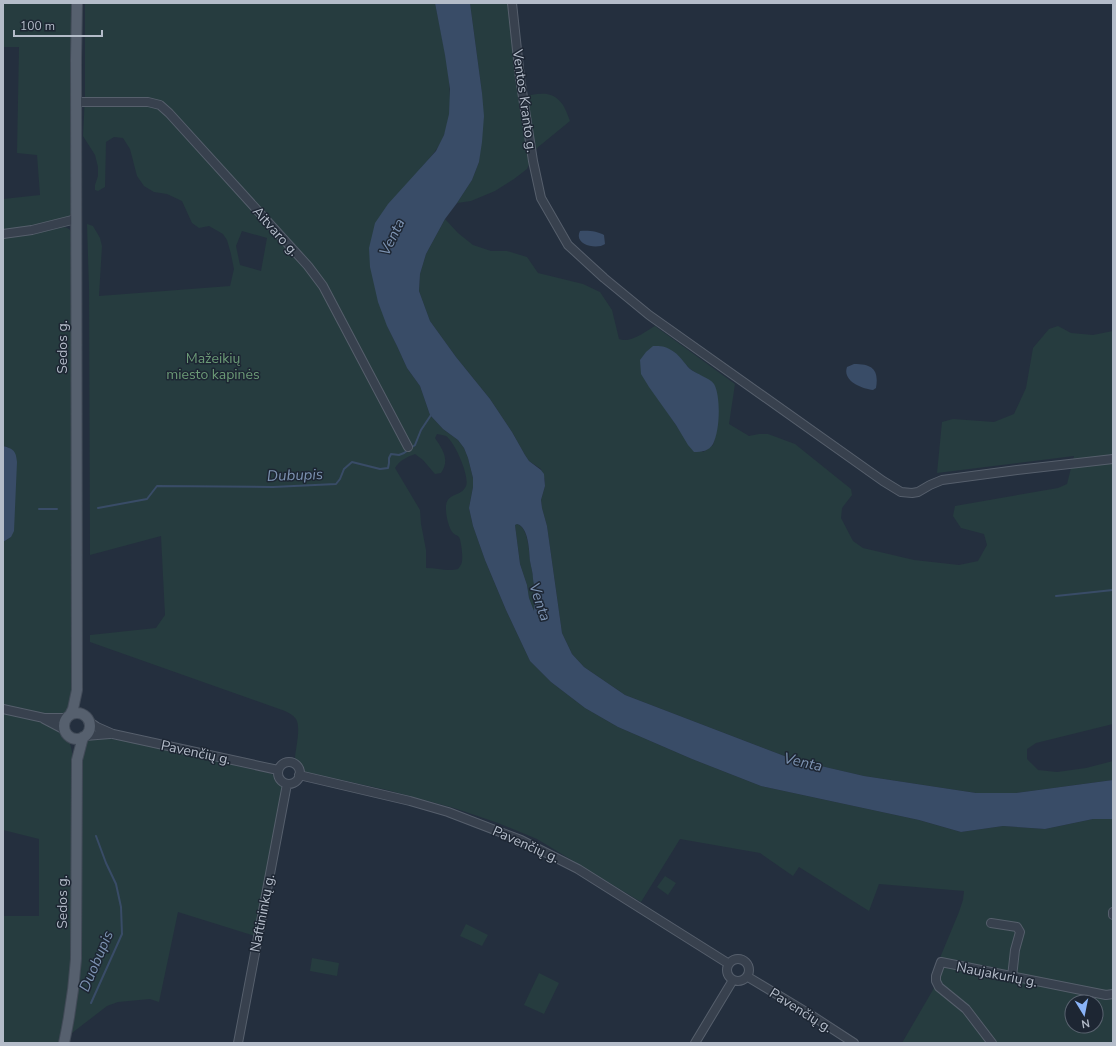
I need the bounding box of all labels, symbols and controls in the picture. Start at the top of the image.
scale bar [14,12,102,38]
text: 100 m [20,18,55,34]
street label: Ventos Kranto g. [508,47,541,154]
street label: Aitvaro g. [248,202,303,260]
water label: Venta [374,215,410,259]
street label: Sedos g. [53,320,72,374]
park label: Mažeikių miesto kapinės [166,349,260,384]
water label: Dubupis [267,464,323,486]
water label: Venta [524,580,556,624]
street label: Pavenčių g. [159,736,233,769]
water label: Venta [782,748,824,776]
street label: Pavenčių g. [490,821,562,868]
street label: Naftininkų g. [246,872,279,954]
street label: Sedos g. [53,875,72,929]
water label: Duobupis [74,927,118,995]
street label: Naujakurių g. [955,957,1039,992]
street label: Pavenčių g. [766,984,836,1037]
north arrow [1064,994,1104,1034]
text: N [1080,1015,1091,1031]

